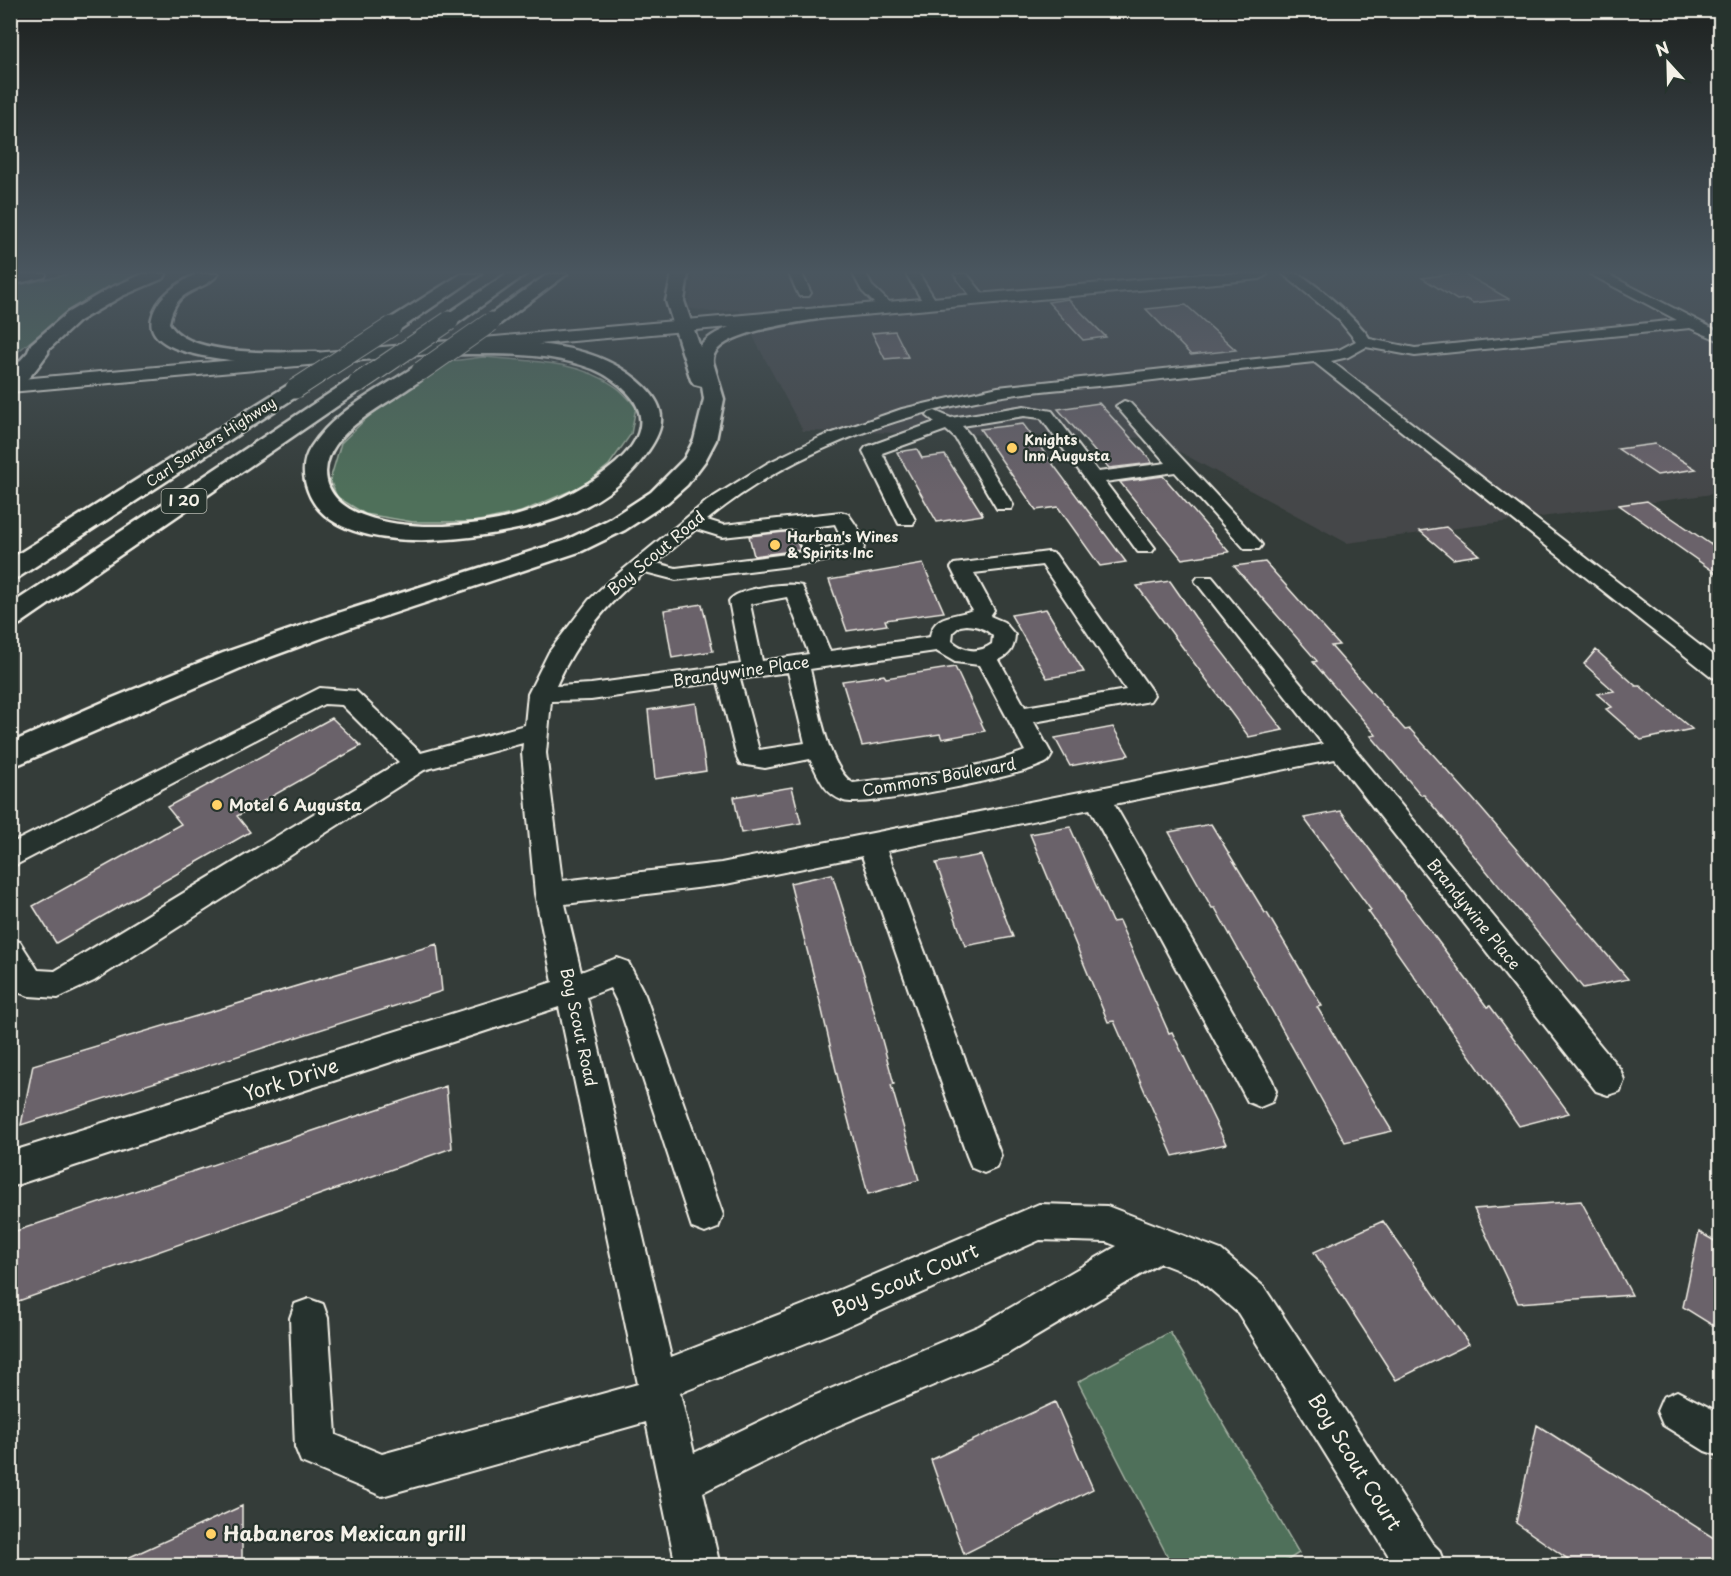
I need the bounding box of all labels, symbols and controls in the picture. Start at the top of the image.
north arrow [1638,33,1698,93]
text: N [1652,35,1672,62]
street label: Carl Sanders Highway [142,392,280,492]
place label: Knights Inn Augusta [1024,429,1110,466]
marker: Knights Inn Augusta [1005,441,1019,455]
road number: I 20 [162,489,207,513]
street label: Boy Scout Road [601,504,709,600]
place label: Harban's Wines & Spirits Inc [787,526,898,563]
marker: Harban's Wines & Spirits Inc [768,538,782,552]
street label: Brandywine Place [671,649,811,691]
street label: Commons Boulevard [860,751,1018,801]
place label: Motel 6 Augusta [229,792,362,816]
marker: Motel 6 Augusta [210,798,224,812]
street label: Brandywine Place [1422,852,1527,974]
street label: Boy Scout Road [556,965,604,1088]
street label: York Drive [239,1050,342,1108]
street label: Boy Scout Court [827,1235,983,1324]
street label: Boy Scout Court [1302,1387,1410,1536]
place label: Habaneros Mexican grill [223,1518,466,1548]
marker: Habaneros Mexican grill [204,1527,218,1541]

